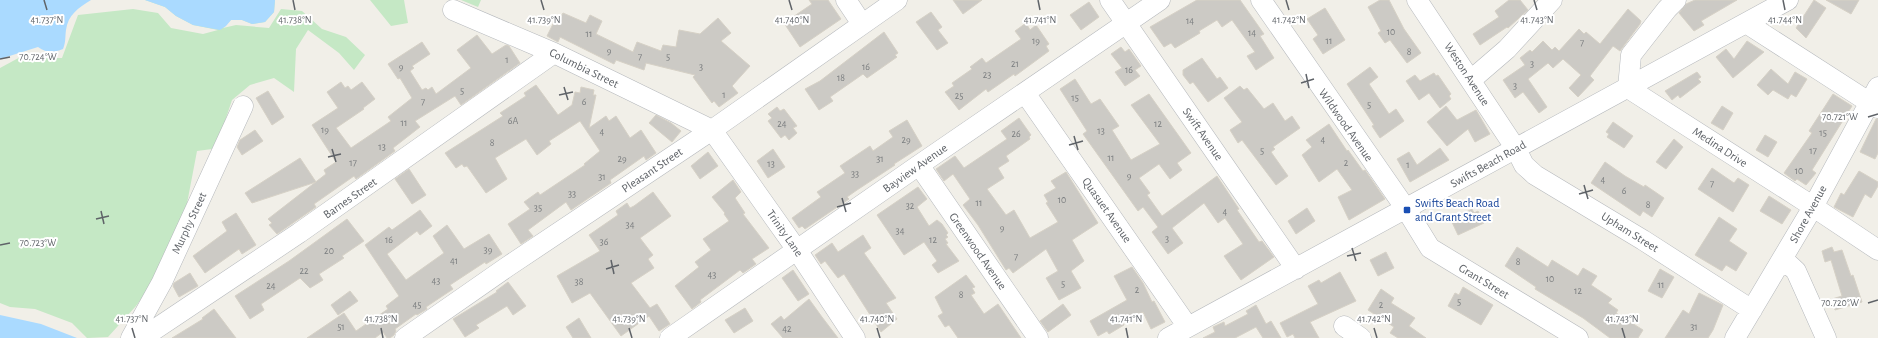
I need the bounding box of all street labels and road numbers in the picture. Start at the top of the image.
street label: Weston Avenue [1442,40,1492,108]
street label: Columbia Street [548,46,621,90]
street label: Wildwood Avenue [1317,86,1375,164]
street label: Swift Avenue [1181,106,1225,162]
street label: Medina Drive [1690,125,1750,169]
street label: Swifts Beach Road [1448,138,1528,190]
street label: Bayview Avenue [881,141,950,195]
street label: Pleasant Street [619,145,685,195]
street label: Barnes Street [321,175,379,221]
street label: Quasuet Avenue [1079,175,1134,245]
street label: Shore Avenue [1787,183,1829,245]
street label: Murphy Street [169,190,209,256]
street label: Trinity Lane [764,207,805,259]
street label: Greenwood Avenue [947,210,1009,292]
street label: Upham Street [1599,210,1661,254]
street label: Grant Street [1457,261,1511,301]

